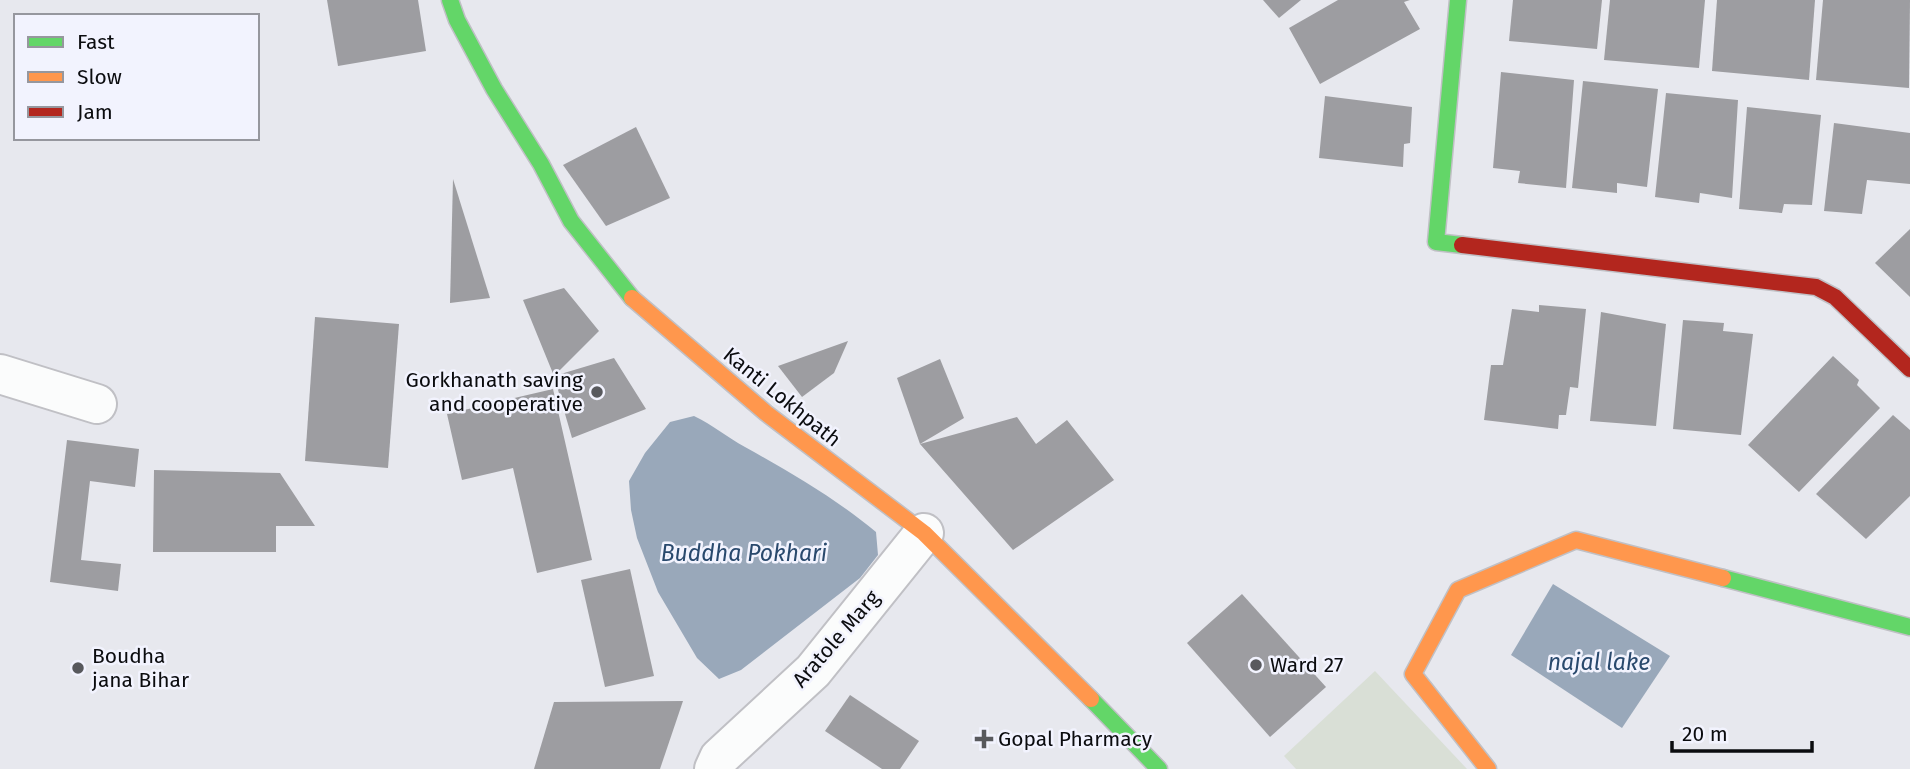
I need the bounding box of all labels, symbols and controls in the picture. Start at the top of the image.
legend [14,14,259,140]
text: Fast [77,29,115,55]
text: Slow [77,64,122,90]
text: Jam [77,99,113,125]
street label: Kanti Lokhpath [718,342,846,452]
place label: Gorkhanath saving and cooperative [406,367,583,417]
marker: Gorkhanath saving and cooperative [589,384,605,400]
water label: Buddha Pokhari [661,539,828,567]
street label: Aratole Marg [787,585,885,693]
place label: Boudha jana Bihar [91,643,189,693]
water label: najal lake [1548,648,1650,676]
place label: Ward 27 [1270,652,1343,678]
marker: Ward 27 [1248,657,1264,673]
marker: Boudha jana Bihar [70,660,86,676]
scale bar [1672,710,1812,754]
text: 20 m [1682,721,1728,747]
place label: Gopal Pharmacy [998,726,1153,752]
marker: Gopal Pharmacy [976,731,992,747]

